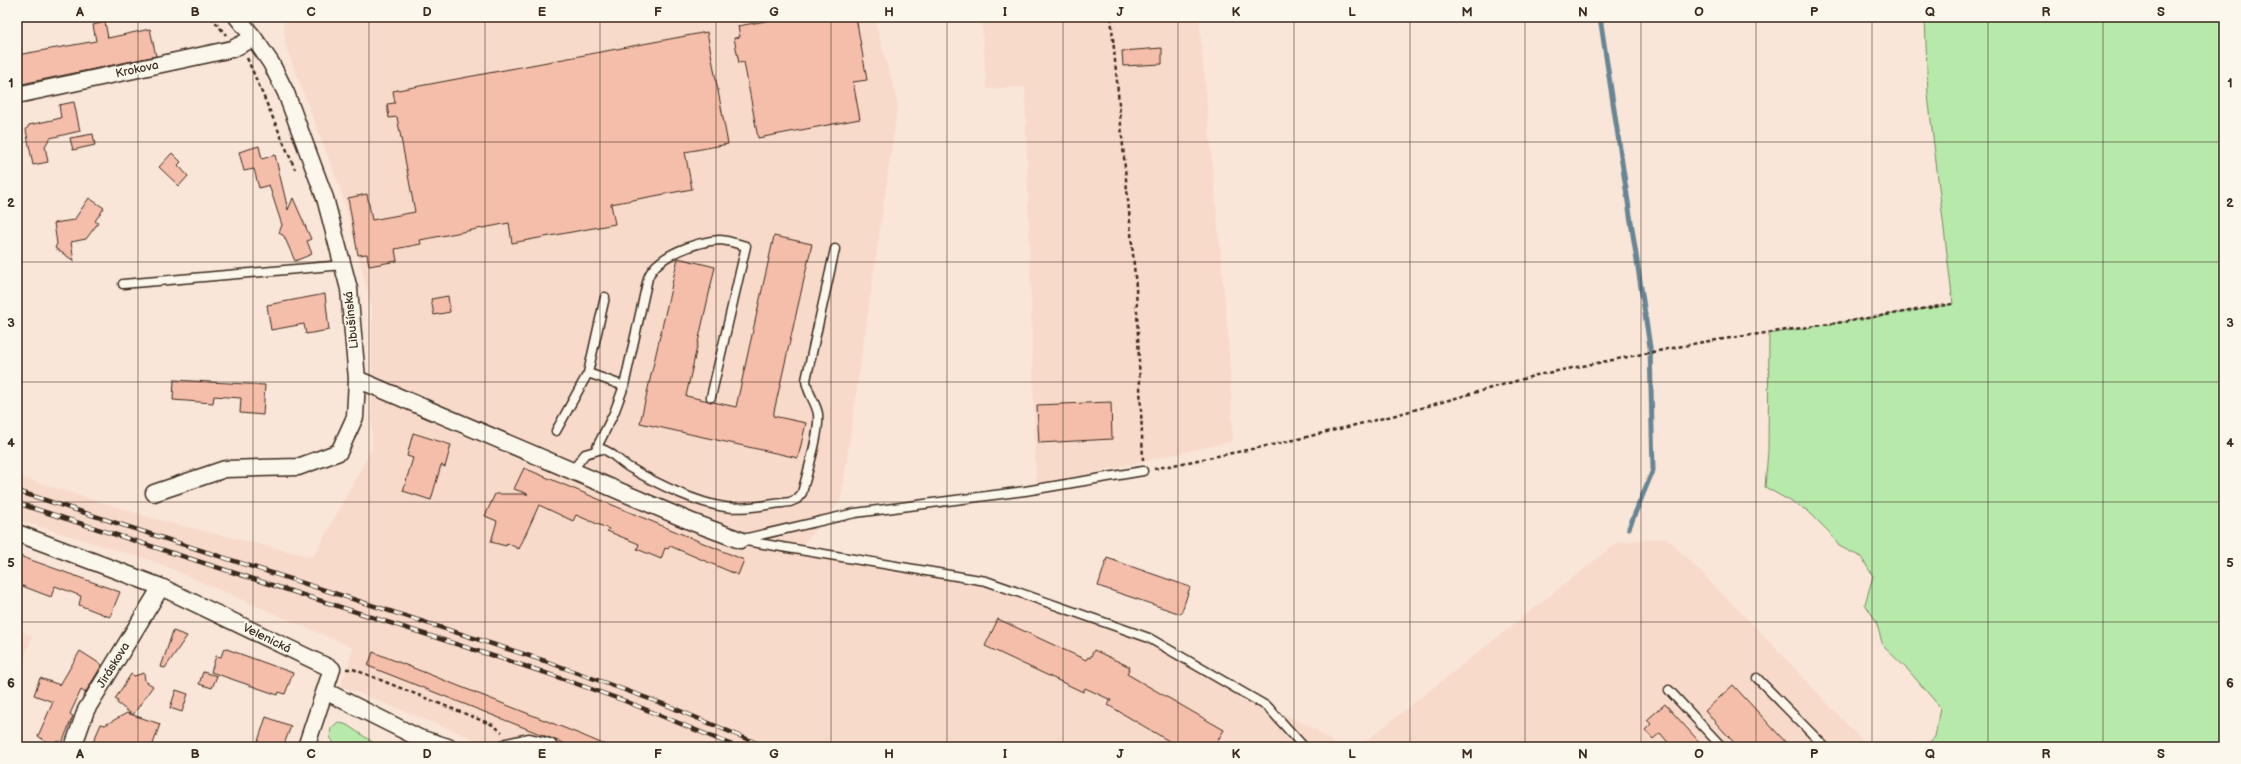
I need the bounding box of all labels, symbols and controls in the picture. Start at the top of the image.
text: A [75,4,84,20]
text: B [190,4,200,20]
text: C [306,4,316,20]
text: D [422,4,432,20]
text: E [538,4,547,20]
text: F [654,4,662,20]
text: G [769,4,779,20]
text: H [884,4,894,20]
text: I [1003,4,1007,20]
text: J [1116,4,1124,20]
text: K [1232,4,1241,20]
text: L [1348,4,1356,20]
text: M [1461,4,1473,20]
text: N [1578,4,1588,20]
text: O [1694,4,1704,20]
text: P [1810,4,1819,20]
text: Q [1925,4,1935,20]
text: R [2042,4,2051,20]
text: S [2157,4,2165,20]
street label: Krokova [114,58,160,81]
text: 1 [8,75,14,91]
text: 1 [2227,75,2233,91]
text: 2 [7,195,15,211]
text: 2 [2226,195,2234,211]
street label: Libušínská [341,290,362,349]
text: 3 [7,315,15,331]
text: 3 [2226,315,2234,331]
text: 4 [7,435,15,451]
text: 4 [2226,435,2234,451]
text: 5 [7,555,15,571]
text: 5 [2226,555,2234,571]
street label: Velenická [240,620,294,657]
street label: Jiráskova [94,640,133,691]
text: 6 [7,675,15,691]
text: 6 [2226,675,2234,691]
text: A [75,746,84,762]
text: B [190,746,200,762]
text: C [306,746,316,762]
text: D [422,746,432,762]
text: E [538,746,547,762]
text: F [654,746,662,762]
text: G [769,746,779,762]
text: H [884,746,894,762]
text: I [1003,746,1007,762]
text: J [1116,746,1124,762]
text: K [1232,746,1241,762]
text: L [1348,746,1356,762]
text: M [1461,746,1473,762]
text: N [1578,746,1588,762]
text: O [1694,746,1704,762]
text: P [1810,746,1819,762]
text: Q [1925,746,1935,762]
text: R [2042,746,2051,762]
text: S [2157,746,2165,762]

